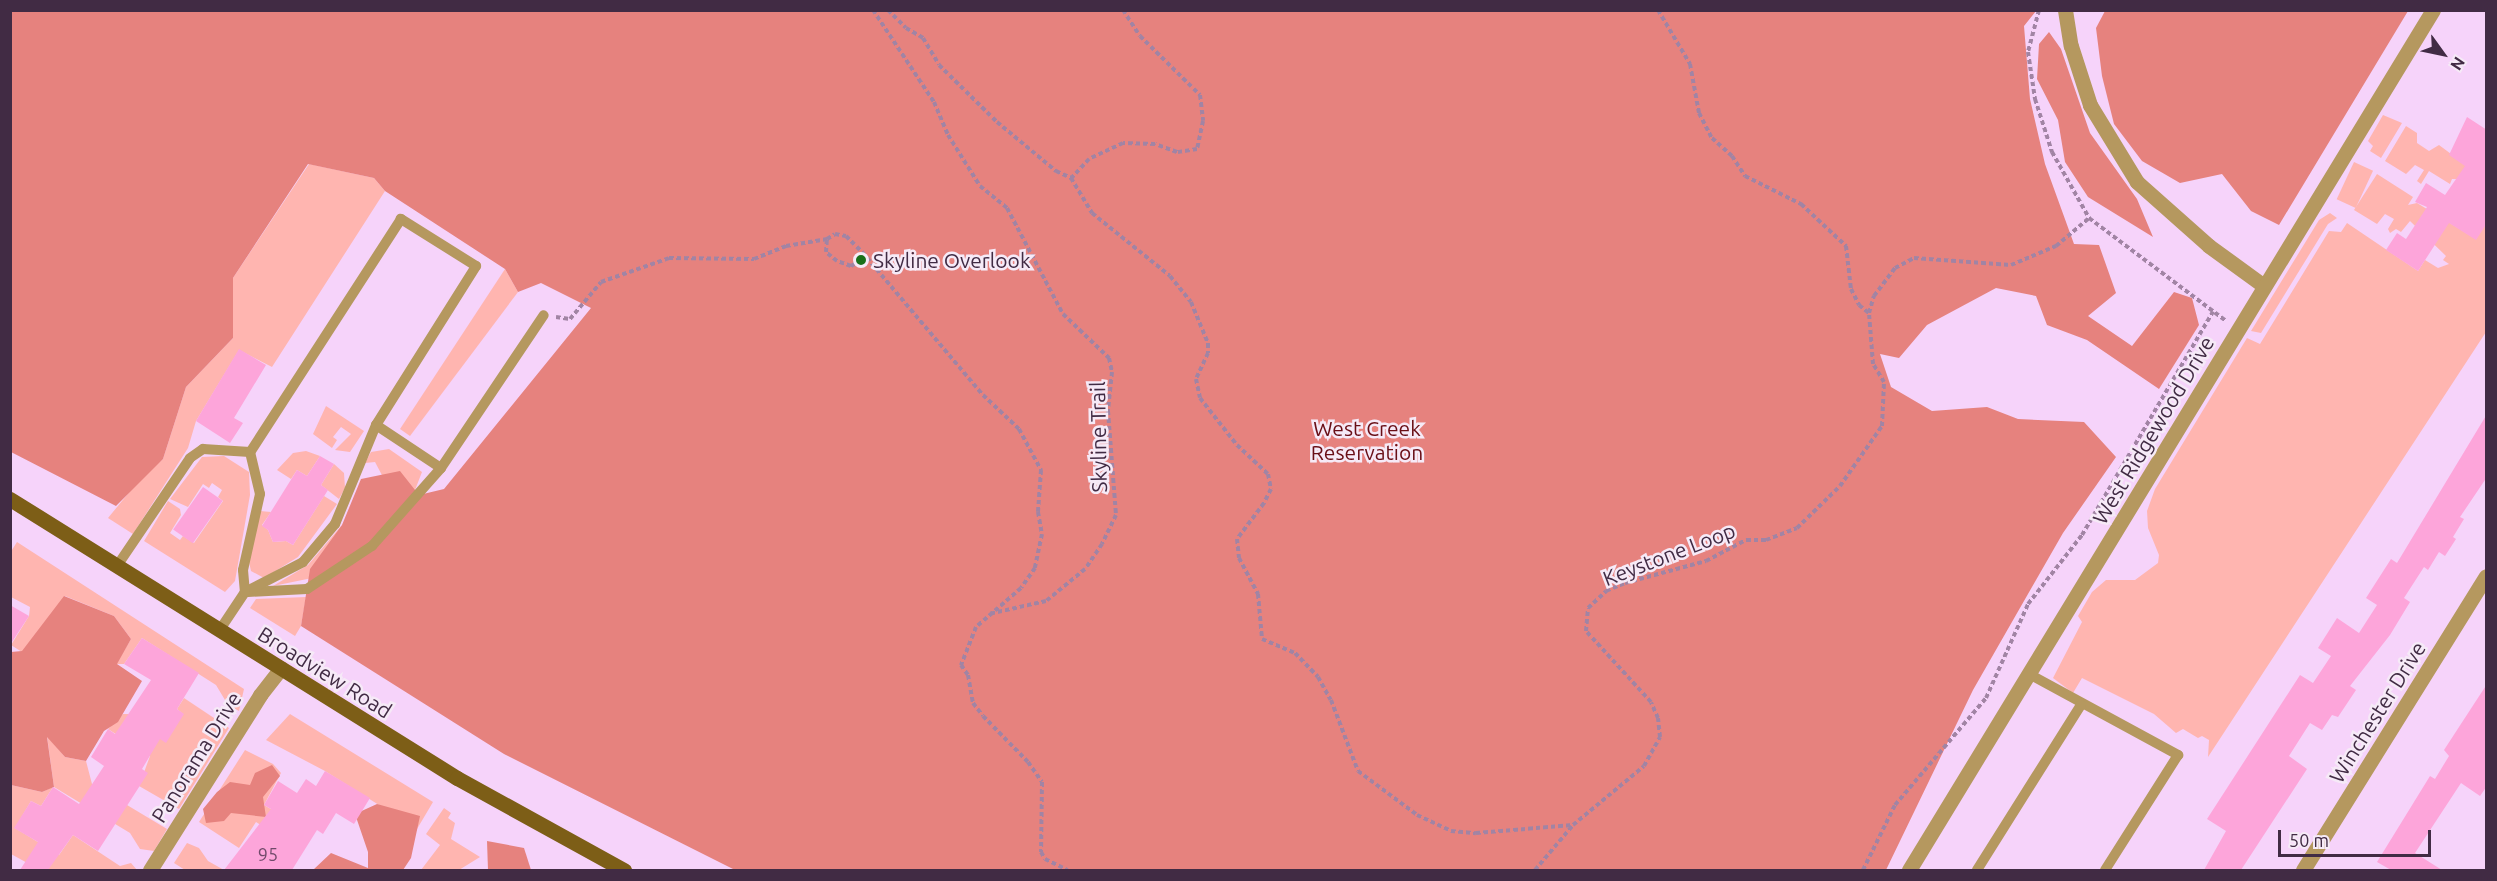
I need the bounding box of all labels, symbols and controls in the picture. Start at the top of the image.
north arrow [2413,24,2473,84]
text: N [2447,54,2469,74]
place label: Skyline Overlook [873,247,1030,273]
marker: Skyline Overlook [854,253,868,267]
street label: West Ridgewood Drive [2087,332,2219,528]
street label: Skyline Trail [1084,381,1112,493]
park label: West Creek Reservation [1311,415,1423,465]
street label: Keystone Loop [1599,517,1739,591]
street label: Broadview Road [253,621,397,723]
street label: Winchester Drive [2323,637,2431,787]
street label: Panorama Drive [146,687,246,827]
scale bar [2281,818,2434,856]
text: 50 m [2289,830,2329,850]
house number: 95 [258,843,278,865]

